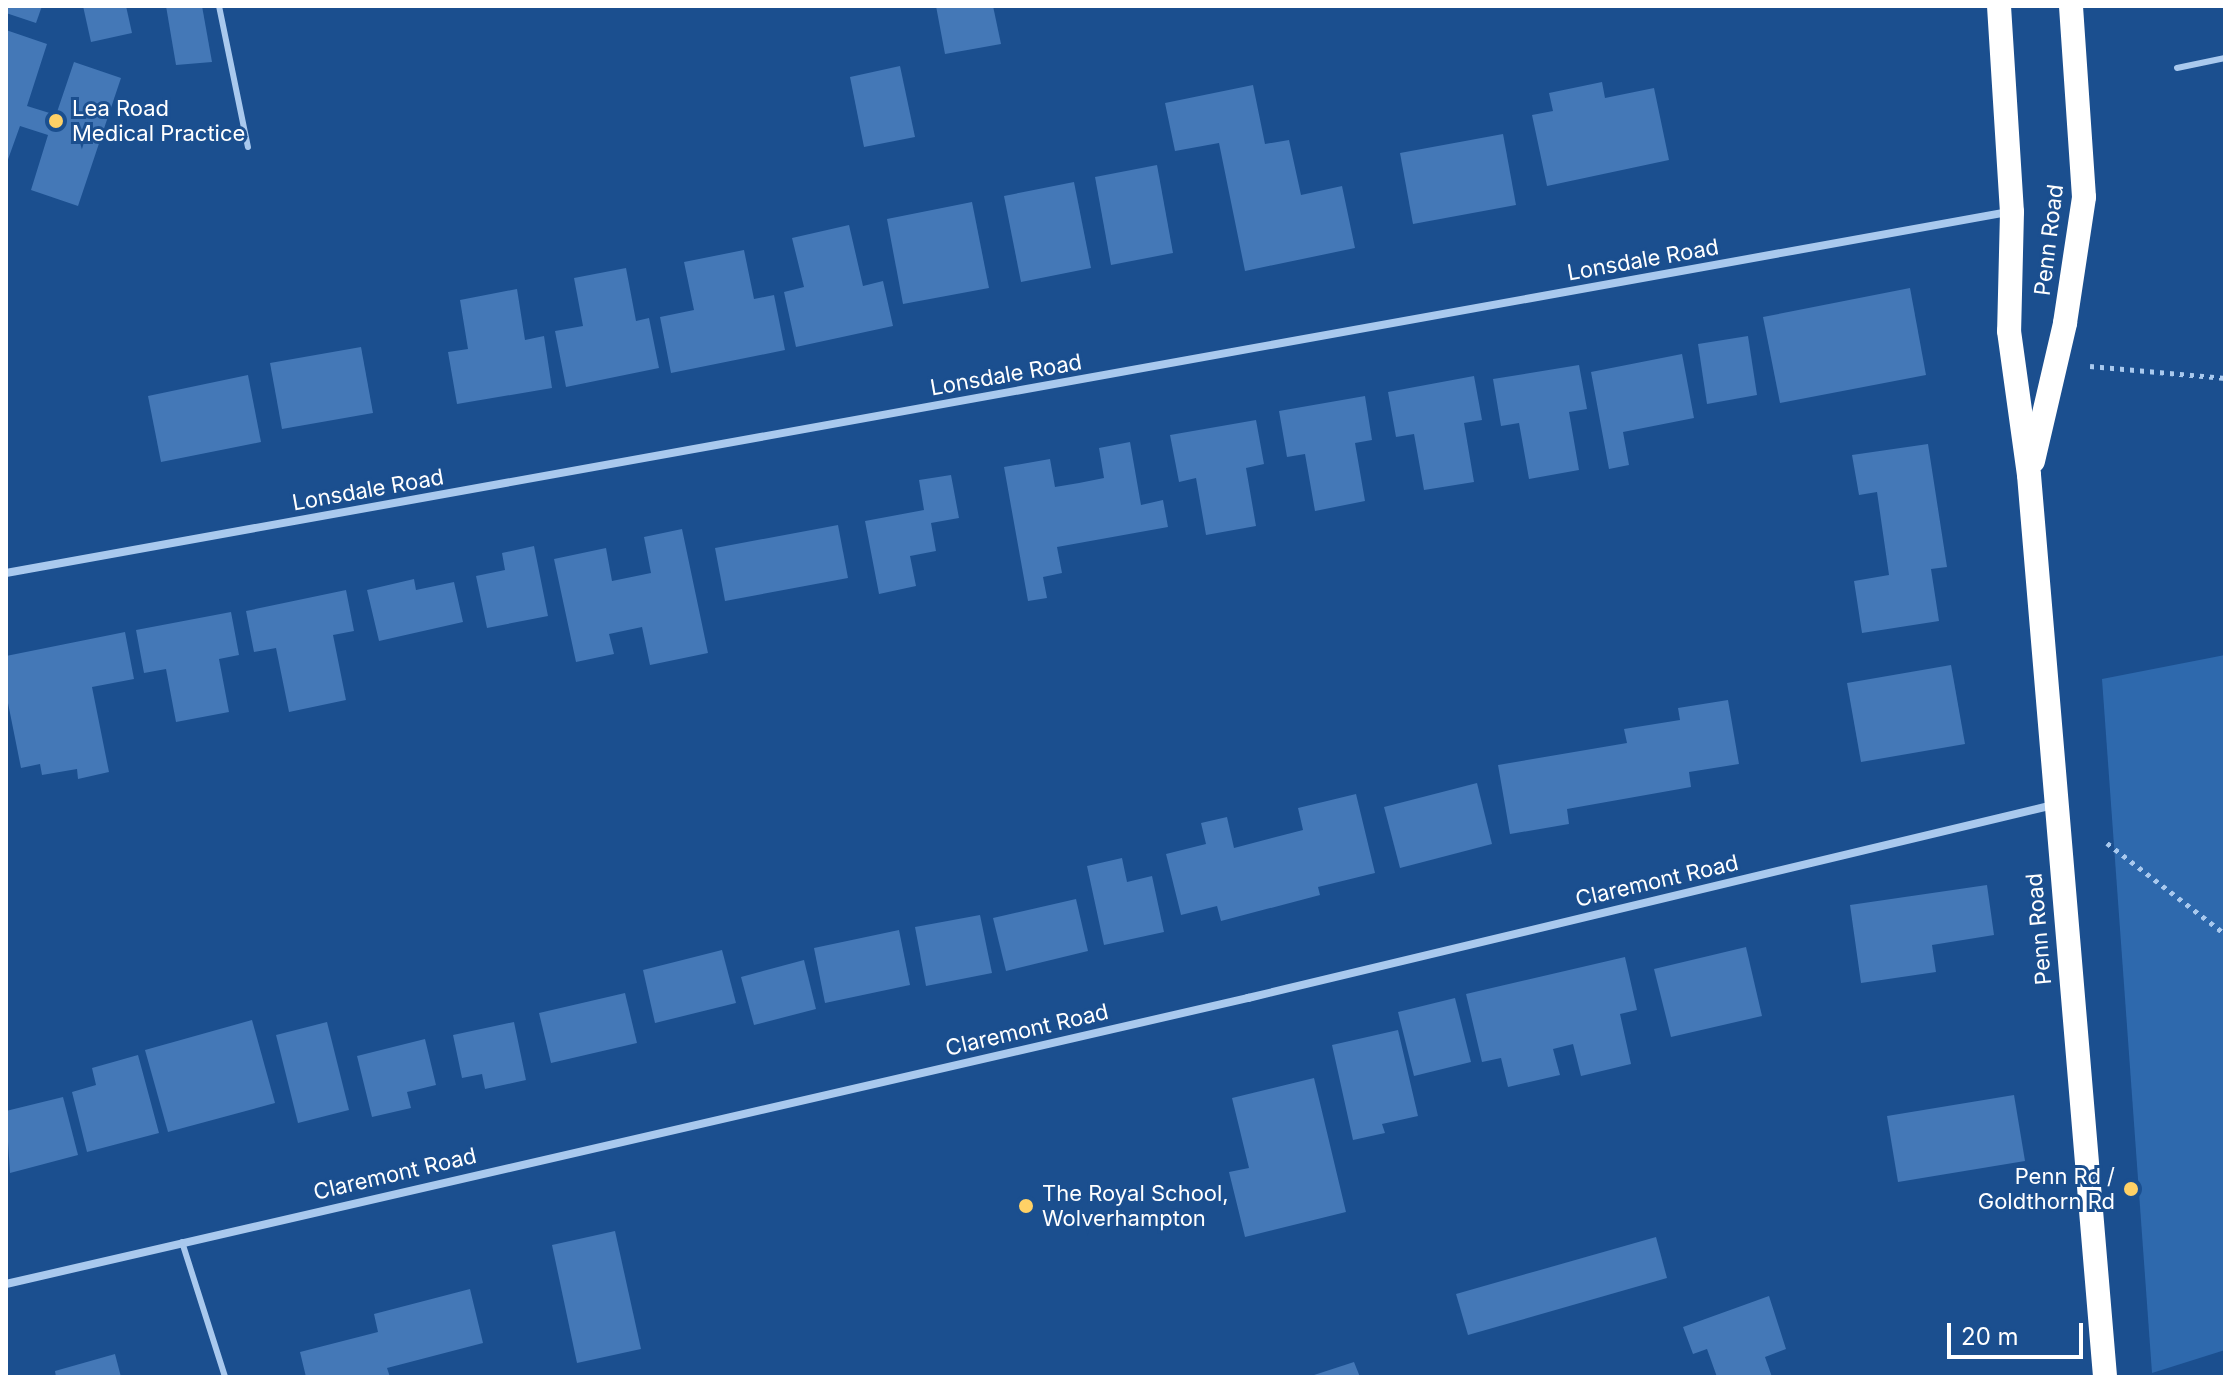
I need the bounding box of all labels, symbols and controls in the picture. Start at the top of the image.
place label: Lea Road Medical Practice [72,95,245,146]
marker: Lea Road Medical Practice [47,112,65,130]
street label: Penn Road [2029,183,2069,297]
street label: Lonsdale Road [1565,234,1721,286]
street label: Lonsdale Road [928,349,1084,401]
street label: Lonsdale Road [290,464,446,516]
street label: Claremont Road [1573,849,1741,913]
street label: Penn Road [2021,872,2057,986]
street label: Claremont Road [943,998,1111,1062]
street label: Claremont Road [311,1142,479,1206]
place label: Penn Rd / Goldthorn Rd [1978,1163,2115,1214]
place label: The Royal School, Wolverhampton [1042,1180,1229,1232]
marker: Penn Rd / Goldthorn Rd [2122,1180,2140,1198]
marker: The Royal School, Wolverhampton [1017,1197,1035,1215]
scale bar [1951,1307,2087,1357]
text: 20 m [1961,1322,2019,1351]

